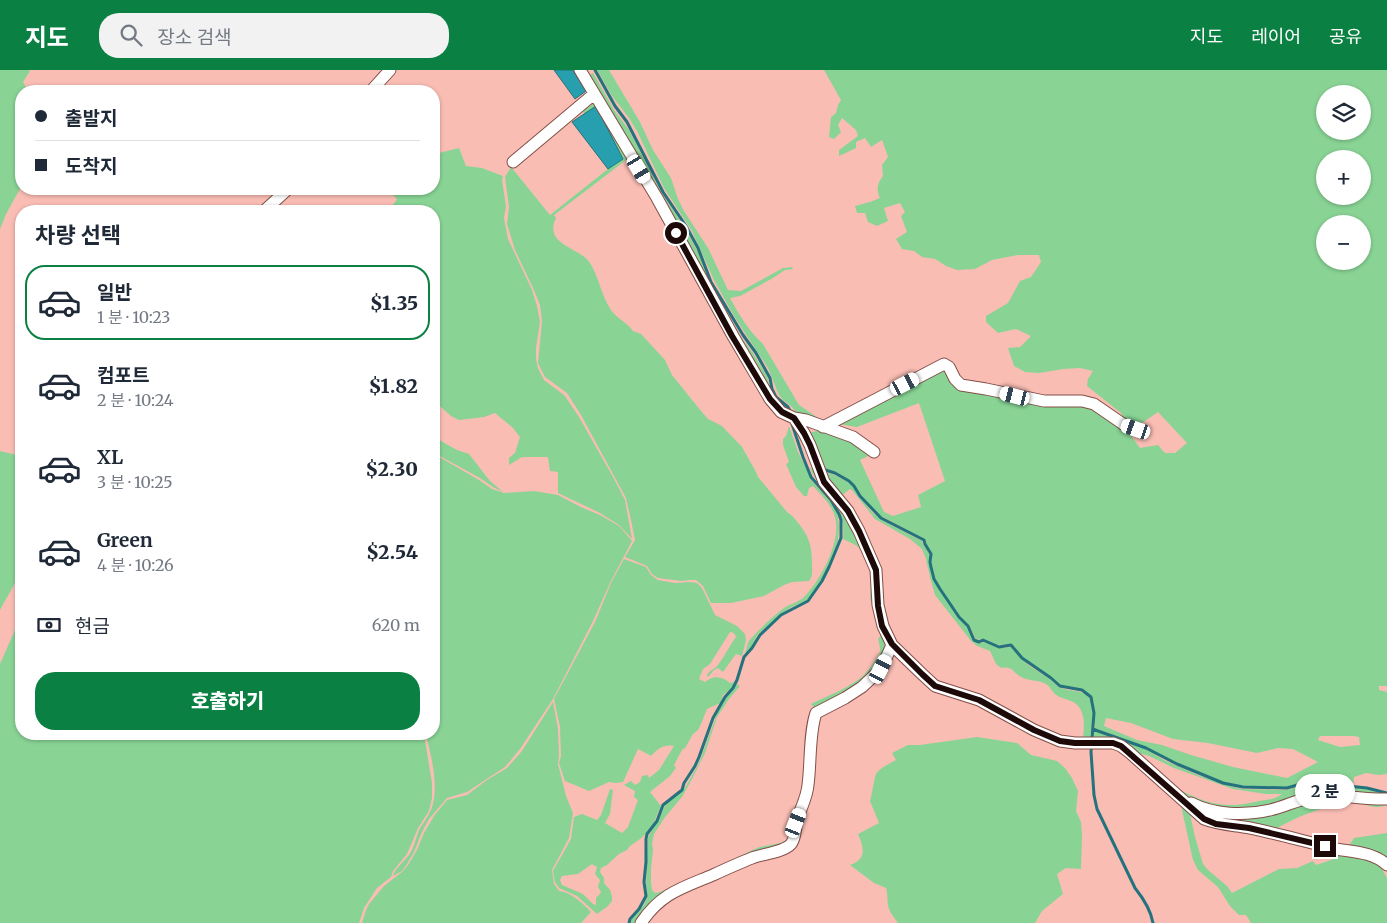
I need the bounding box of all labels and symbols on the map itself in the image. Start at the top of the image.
car [624,152,653,186]
route start [665,222,687,244]
car [888,371,921,397]
car [998,385,1031,407]
car [1119,417,1152,441]
car [867,652,894,686]
callout: 2 분 [1295,774,1355,808]
car [783,806,808,840]
route end [1314,835,1336,857]

